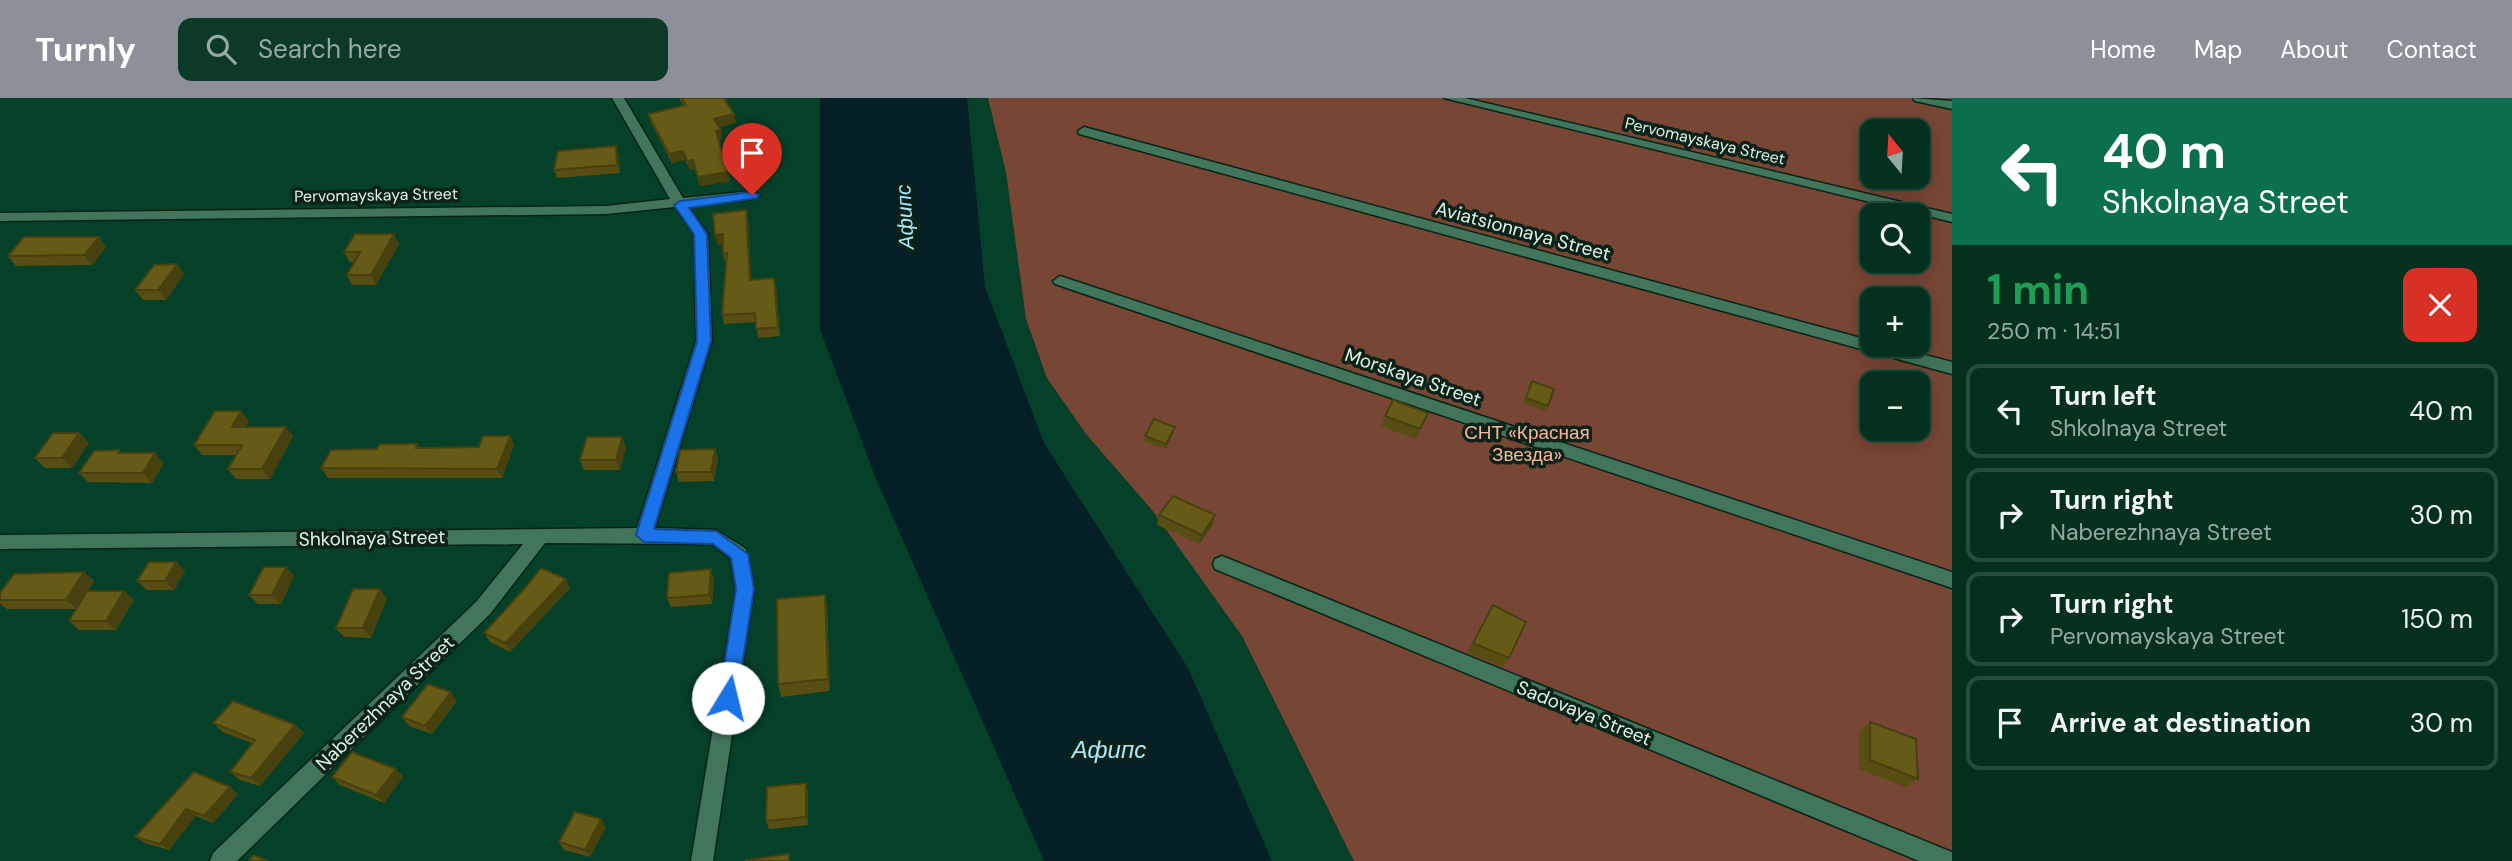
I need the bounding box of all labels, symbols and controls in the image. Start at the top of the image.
search box [178,18,668,81]
text: Turnly [35,28,136,71]
icon: search [202,30,240,68]
text: Search here [258,32,401,66]
text: Home [2090,34,2156,65]
text: Map [2194,34,2242,65]
text: About [2280,34,2349,65]
text: Contact [2387,34,2477,65]
street label: Pervomayskaya Street [1623,112,1787,170]
north arrow [1860,119,1930,189]
map controls [1860,119,1930,441]
text: 40 m [2102,119,2226,183]
pin [722,123,782,195]
icon: left [1987,126,2078,217]
icon: arrive [733,134,771,172]
text: Shkolnaya Street [2102,181,2349,223]
street label: Pervomayskaya Street [294,183,458,207]
water label: Афипс [889,183,921,252]
street label: Aviatsionnaya Street [1433,196,1613,266]
button: search [1860,203,1930,273]
text: 1 min [1987,262,2089,317]
button: close [2403,268,2477,342]
button: + [1860,287,1930,357]
text: 250 m · 14:51 [1987,316,2120,346]
street label: Morskaya Street [1342,342,1484,412]
button: − [1860,371,1930,441]
text: Turn left [2050,379,2157,413]
icon: left [1991,392,2029,430]
text: 40 m [2409,394,2473,428]
text: Shkolnaya Street [2050,413,2227,443]
park label: СНТ «Красная Звезда» [1464,420,1590,467]
text: Turn right [2050,483,2174,517]
icon: right [1991,496,2029,534]
text: 30 m [2410,498,2473,532]
text: Naberezhnaya Street [2050,517,2272,547]
street label: Shkolnaya Street [299,524,445,552]
text: Turn right [2050,587,2174,621]
icon: right [1991,600,2029,638]
text: 150 m [2401,602,2473,636]
text: Pervomayskaya Street [2050,621,2285,651]
street label: Naberezhnaya Street [310,630,460,776]
position arrow [691,661,765,735]
street label: Sadovaya Street [1513,675,1655,751]
icon: arrive [1991,704,2029,742]
text: Arrive at destination [2050,706,2311,740]
text: 30 m [2410,706,2473,740]
water label: Афипс [1070,734,1146,765]

